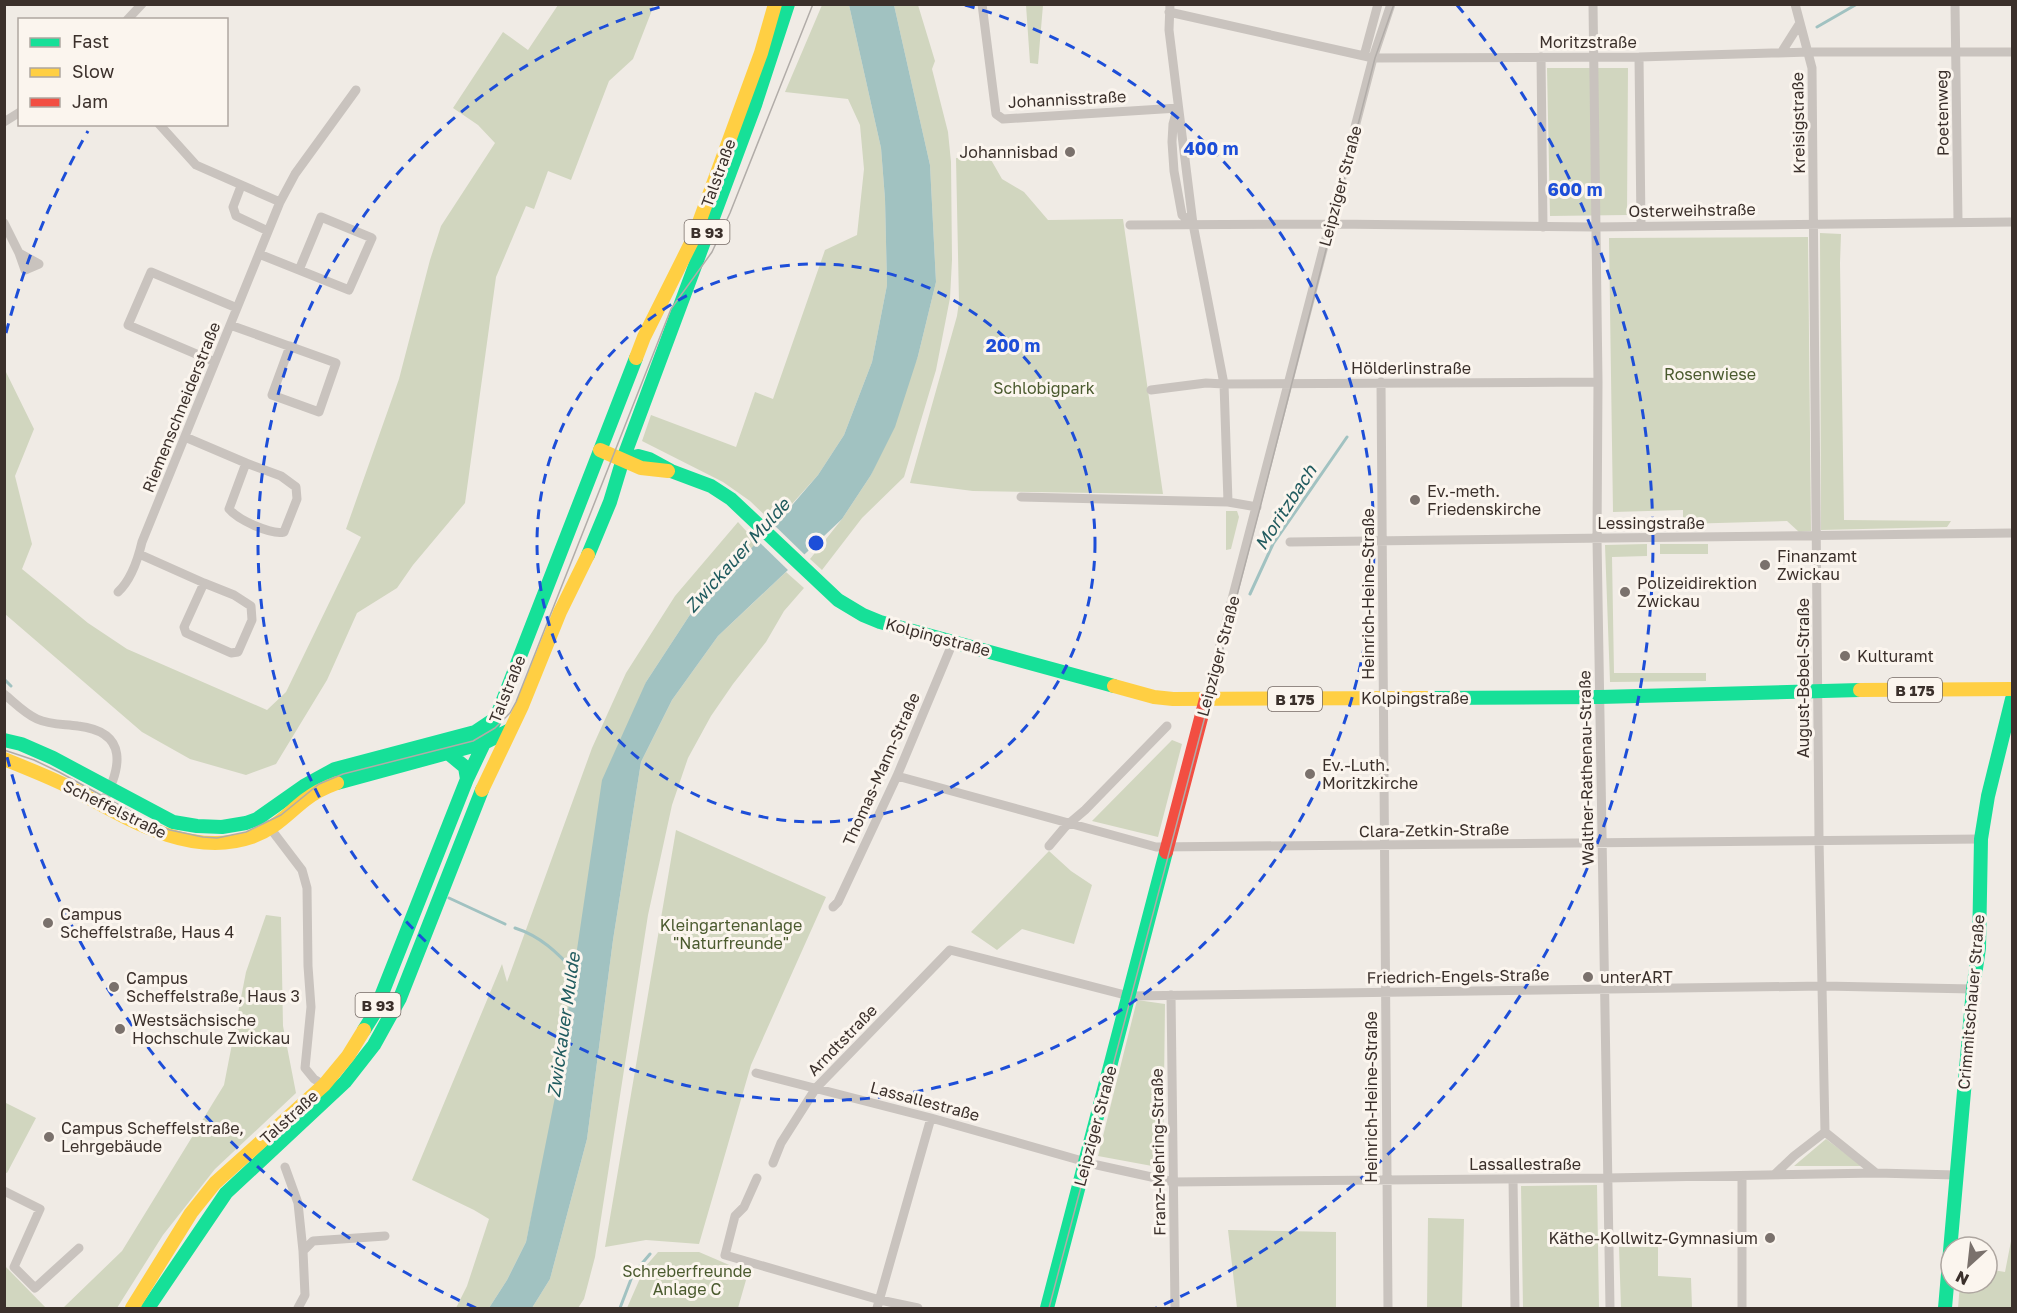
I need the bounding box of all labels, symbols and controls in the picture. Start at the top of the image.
legend [18,18,228,126]
text: Fast [72,30,109,52]
street label: Moritzstraße [1539,32,1637,52]
text: Slow [72,60,115,82]
street label: Poetenweg [1931,70,1953,156]
street label: Kreisigstraße [1787,72,1809,174]
street label: Johannisstraße [1007,86,1127,112]
text: Jam [72,90,108,112]
street label: Leipziger Straße [1314,123,1366,249]
street label: Talstraße [696,136,740,210]
text: 400 m [1184,137,1238,159]
place label: Johannisbad [959,142,1058,162]
marker: Johannisbad [1063,145,1077,159]
text: 600 m [1547,178,1603,200]
street label: Osterweihstraße [1628,199,1756,221]
road number: B 93 [684,220,730,244]
street label: Riemenschneiderstraße [138,319,224,495]
text: 200 m [986,334,1040,356]
street label: Hölderlinstraße [1351,358,1471,378]
park label: Rosenwiese [1664,364,1756,384]
park label: Schlobigpark [993,378,1095,398]
water label: Moritzbach [1249,460,1321,554]
place label: Ev.-meth. Friedenskirche [1427,481,1541,519]
water label: Zwickauer Mulde [680,492,795,617]
marker: Ev.-meth. Friedenskirche [1408,493,1422,507]
street label: Heinrich-Heine-Straße [1358,508,1378,680]
street label: Lessingstraße [1597,513,1705,533]
centre of rings [806,533,826,553]
place label: Finanzamt Zwickau [1777,546,1857,584]
marker: Finanzamt Zwickau [1758,558,1772,572]
place label: Polizeidirektion Zwickau [1637,573,1757,611]
marker: Polizeidirektion Zwickau [1618,585,1632,599]
street label: Leipziger Straße [1192,593,1244,719]
street label: August-Bebel-Straße [1793,598,1813,758]
street label: Kolpingstraße [883,613,993,661]
place label: Kulturamt [1857,646,1934,666]
marker: Kulturamt [1838,649,1852,663]
street label: Talstraße [484,652,530,726]
street label: Walther-Rathenau-Straße [1574,670,1598,866]
road number: B 175 [1888,678,1942,702]
road number: B 175 [1268,687,1322,711]
street label: Kolpingstraße [1361,688,1469,708]
street label: Thomas-Mann-Straße [838,689,924,849]
place label: Ev.-Luth. Moritzkirche [1322,755,1418,793]
marker: Ev.-Luth. Moritzkirche [1303,767,1317,781]
street label: Scheffelstraße [60,775,170,843]
street label: Clara-Zetkin-Straße [1359,819,1509,841]
place label: Campus Scheffelstraße, Haus 4 [60,904,234,942]
street label: Crimmitschauer Straße [1953,914,1989,1090]
park label: Kleingartenanlage "Naturfreunde" [660,915,802,953]
marker: Campus Scheffelstraße, Haus 4 [41,916,55,930]
water label: Zwickauer Mulde [542,950,584,1099]
street label: Friedrich-Engels-Straße [1366,964,1550,988]
place label: unterART [1600,967,1673,987]
place label: Campus Scheffelstraße, Haus 3 [126,968,300,1006]
marker: unterART [1581,970,1595,984]
marker: Campus Scheffelstraße, Haus 3 [107,980,121,994]
road number: B 93 [356,993,400,1017]
street label: Arndtstraße [803,1000,881,1080]
place label: Westsächsische Hochschule Zwickau [132,1010,290,1048]
street label: Heinrich-Heine-Straße [1361,1011,1381,1183]
marker: Westsächsische Hochschule Zwickau [113,1022,127,1036]
street label: Leipziger Straße [1069,1063,1121,1189]
street label: Franz-Mehring-Straße [1147,1068,1169,1236]
street label: Lassallestraße [868,1077,982,1125]
street label: Talstraße [256,1086,322,1148]
place label: Campus Scheffelstraße, Lehrgebäude [61,1118,244,1156]
marker: Campus Scheffelstraße, Lehrgebäude [42,1130,56,1144]
street label: Lassallestraße [1469,1154,1581,1174]
place label: Käthe-Kollwitz-Gymnasium [1548,1228,1758,1248]
marker: Käthe-Kollwitz-Gymnasium [1763,1231,1777,1245]
north arrow [1939,1235,1999,1295]
park label: Schreberfreunde Anlage C [622,1261,752,1299]
text: N [1952,1267,1972,1290]

